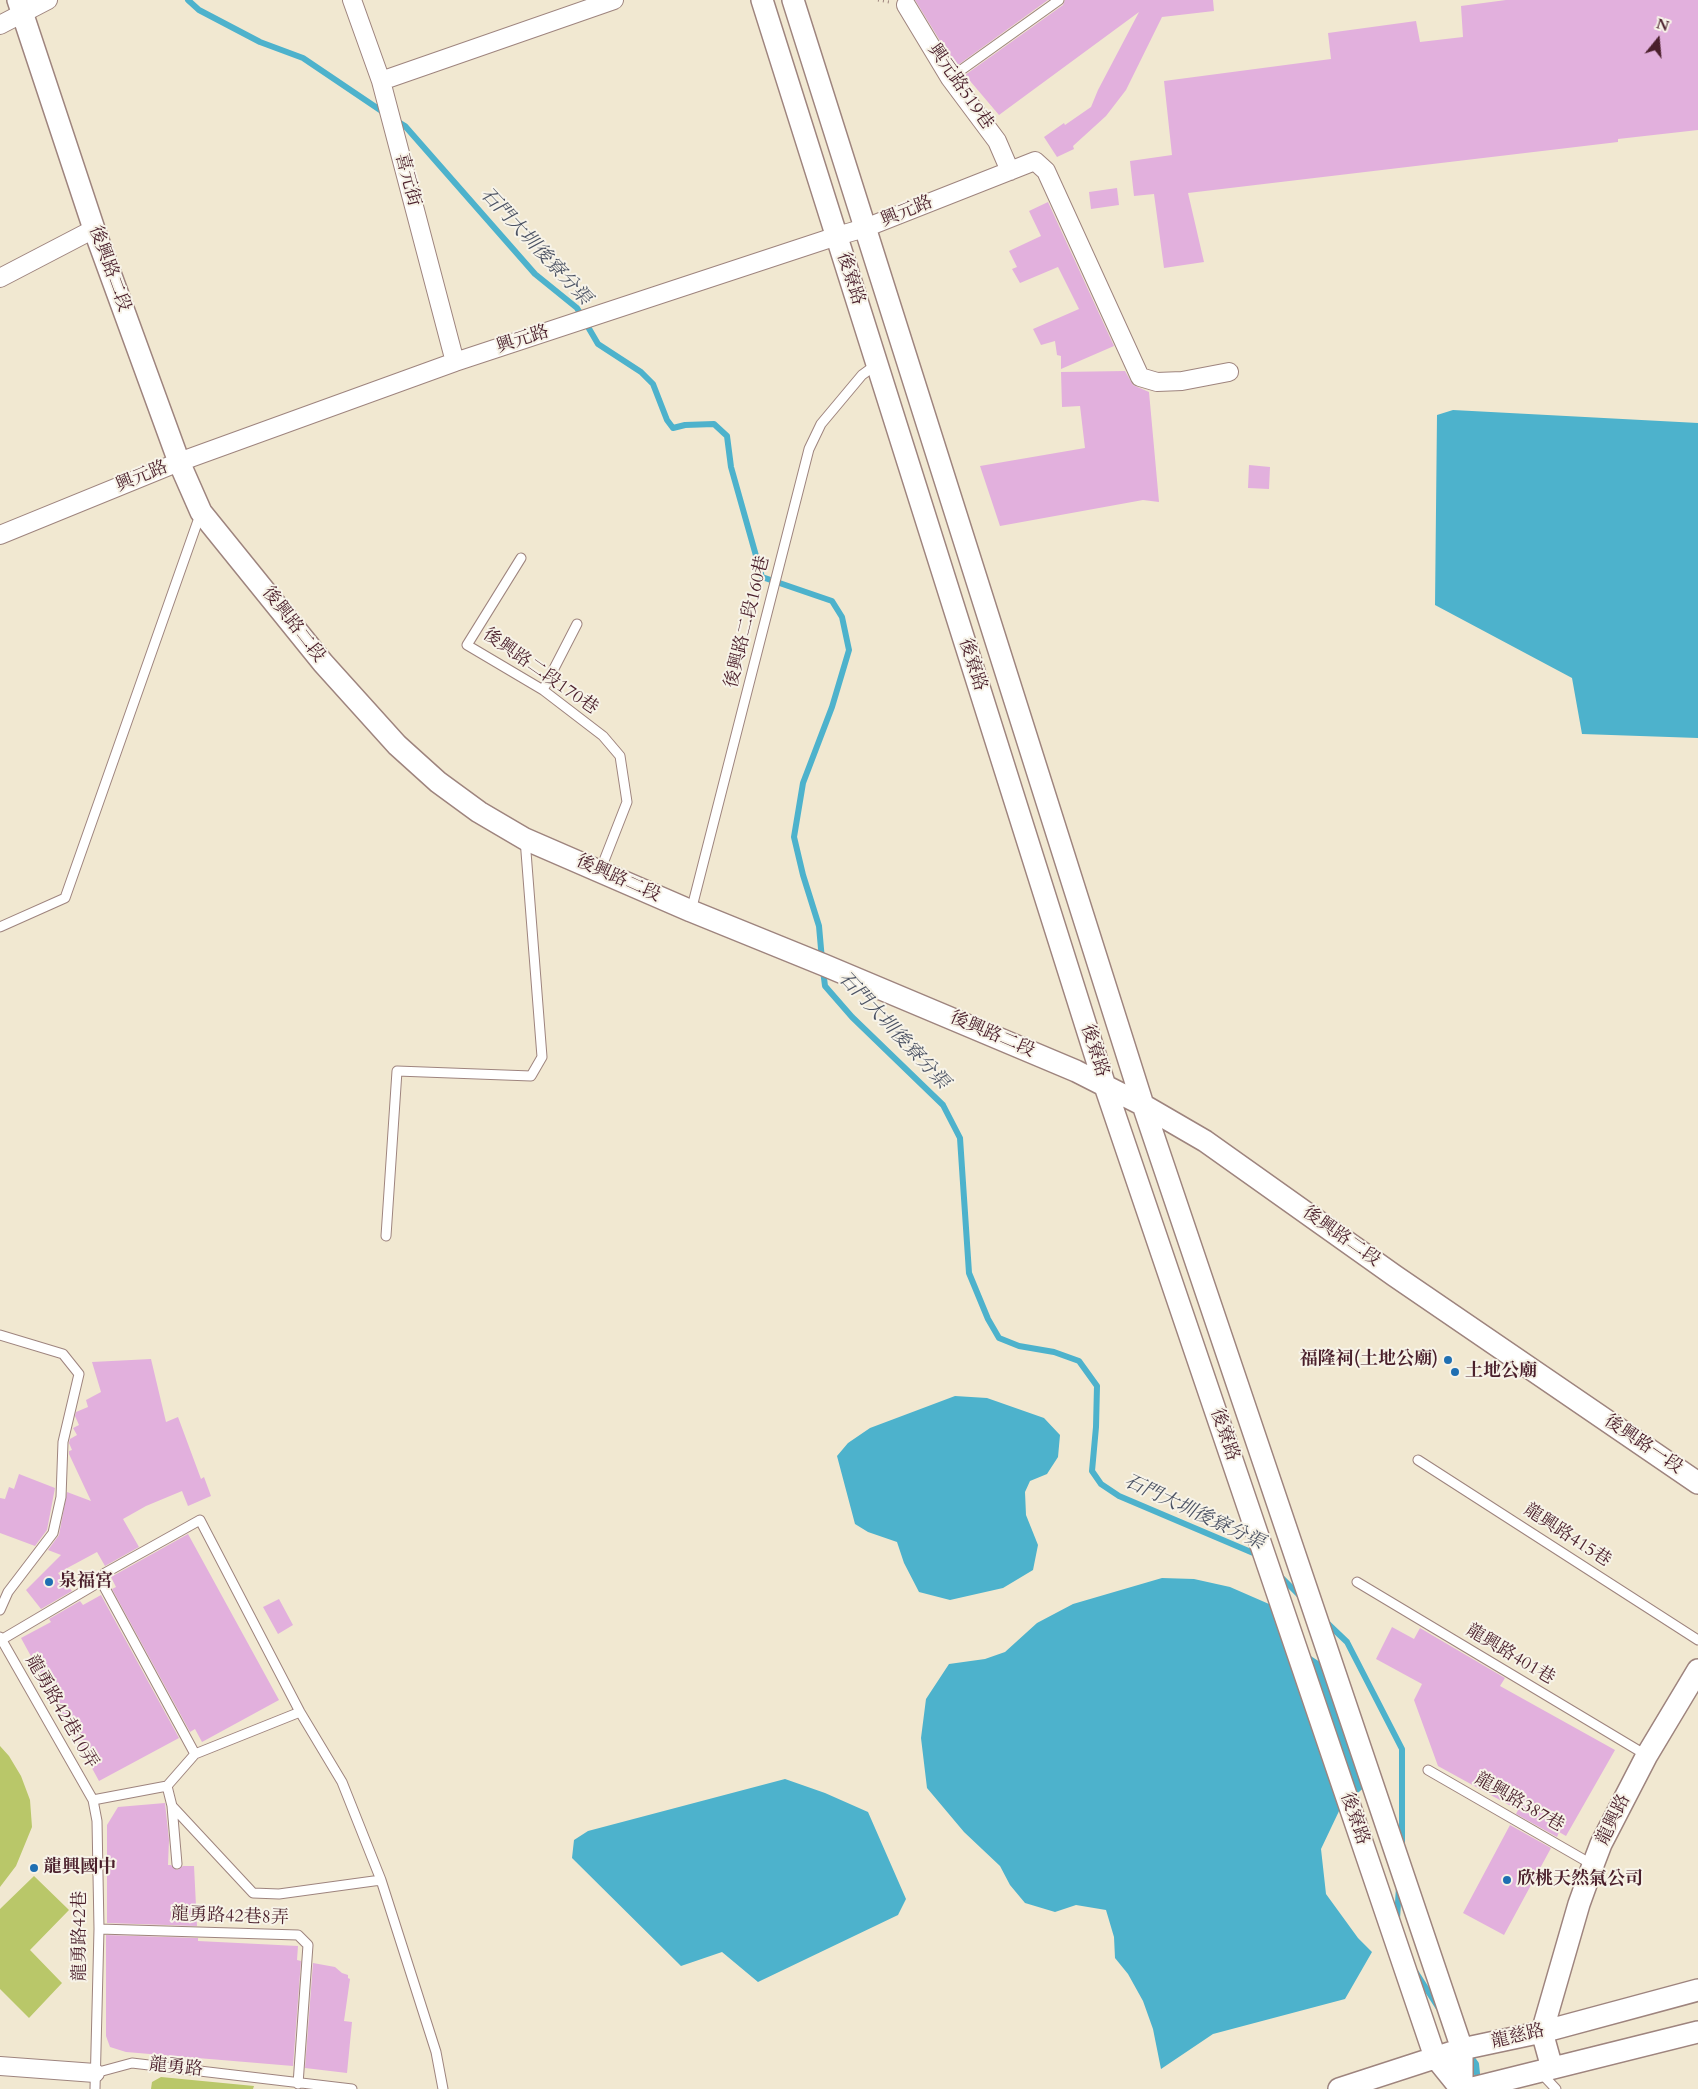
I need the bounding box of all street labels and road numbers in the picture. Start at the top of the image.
street label: 興元路519巷 [923,40,997,134]
street label: 喜元街 [390,151,424,209]
street label: 興元路 [878,192,936,232]
street label: 後興路二段 [83,223,135,315]
street label: 後寮路 [831,250,869,308]
street label: 興元路 [494,321,552,359]
street label: 興元路 [113,457,171,497]
street label: 後興路二段160巷 [721,554,775,690]
street label: 後興路二段 [257,583,329,667]
street label: 後興路二段170巷 [478,624,602,720]
street label: 後寮路 [953,636,991,694]
street label: 後興路二段 [572,851,664,907]
street label: 後興路二段 [946,1007,1038,1063]
street label: 後寮路 [1075,1022,1113,1080]
street label: 後興路二段 [1298,1202,1384,1272]
street label: 後寮路 [1205,1406,1243,1464]
street label: 後興路一段 [1600,1411,1686,1479]
street label: 龍興路415巷 [1519,1500,1615,1572]
street label: 龍興路401巷 [1462,1620,1558,1690]
street label: 龍勇路42巷10弄 [20,1652,102,1772]
street label: 龍興路387巷 [1470,1769,1568,1837]
street label: 後寮路 [1335,1790,1373,1848]
street label: 龍興路 [1592,1791,1636,1849]
street label: 龍勇路42巷 [70,1891,92,1981]
street label: 龍勇路42巷8弄 [171,1904,289,1930]
street label: 龍慈路 [1489,2020,1547,2054]
street label: 龍勇路 [148,2054,204,2082]

